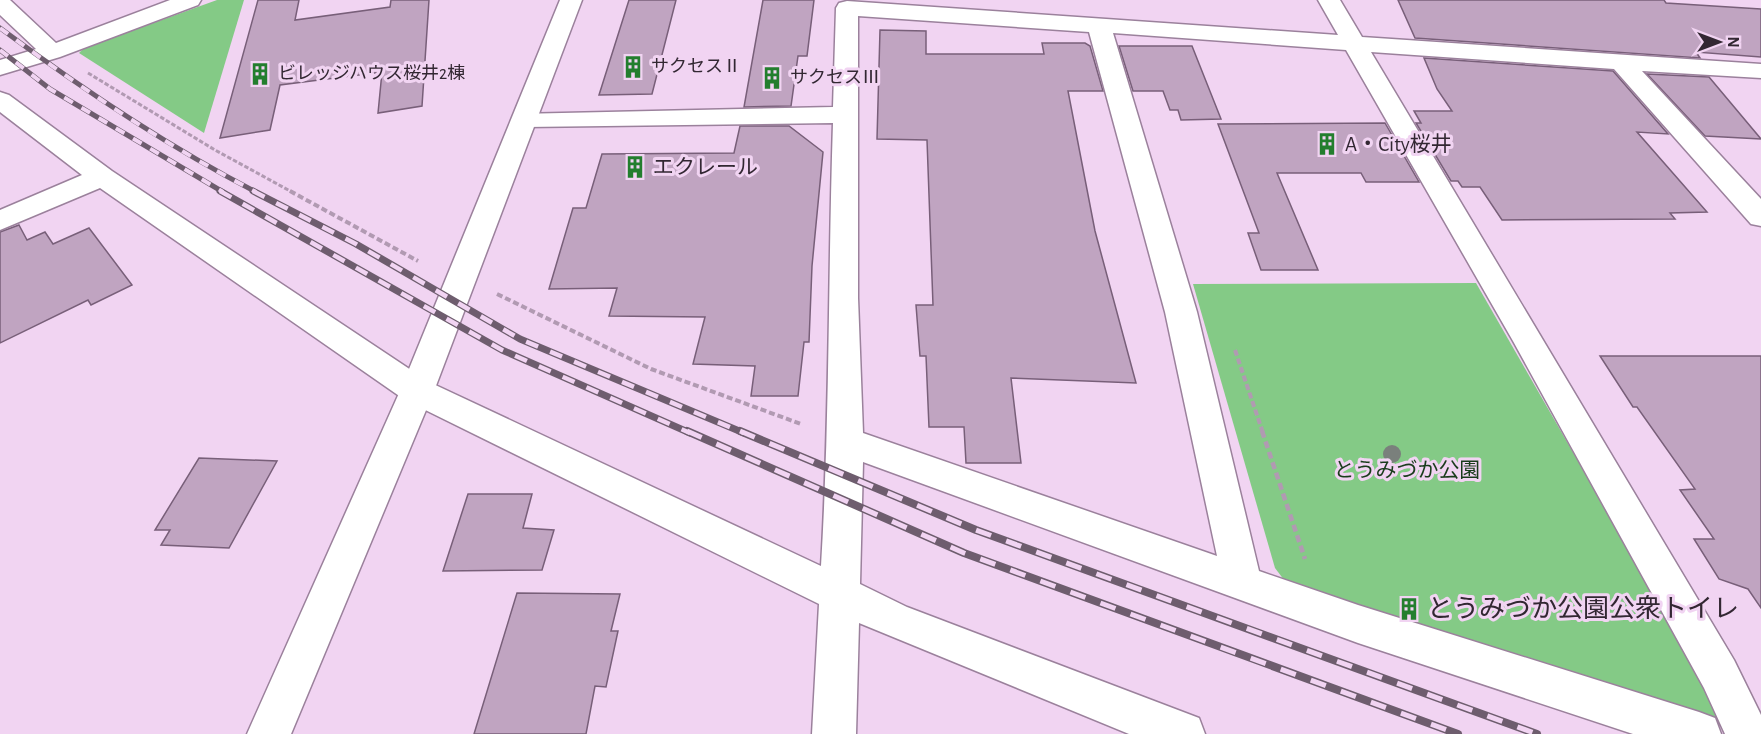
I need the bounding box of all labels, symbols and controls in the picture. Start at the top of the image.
north arrow [1689,12,1749,72]
text: N [1725,36,1741,48]
building icon: サクセスⅡ [620,54,646,80]
place label: サクセスⅡ [651,57,741,76]
building icon: ビレッジハウス桜井2棟 [247,61,273,87]
place label: ビレッジハウス桜井2棟 [278,63,465,83]
building icon: サクセスⅢ [759,65,785,91]
place label: サクセスⅢ [790,68,880,87]
building icon: A・City桜井 [1314,131,1340,157]
place label: A・City桜井 [1345,133,1452,155]
building icon: エクレール [622,154,648,180]
place label: エクレール [653,156,758,178]
park label: とうみづか公園 [1334,459,1481,481]
place label: とうみづか公園公衆トイレ [1427,594,1739,622]
building icon: とうみづか公園公衆トイレ [1396,596,1422,622]

